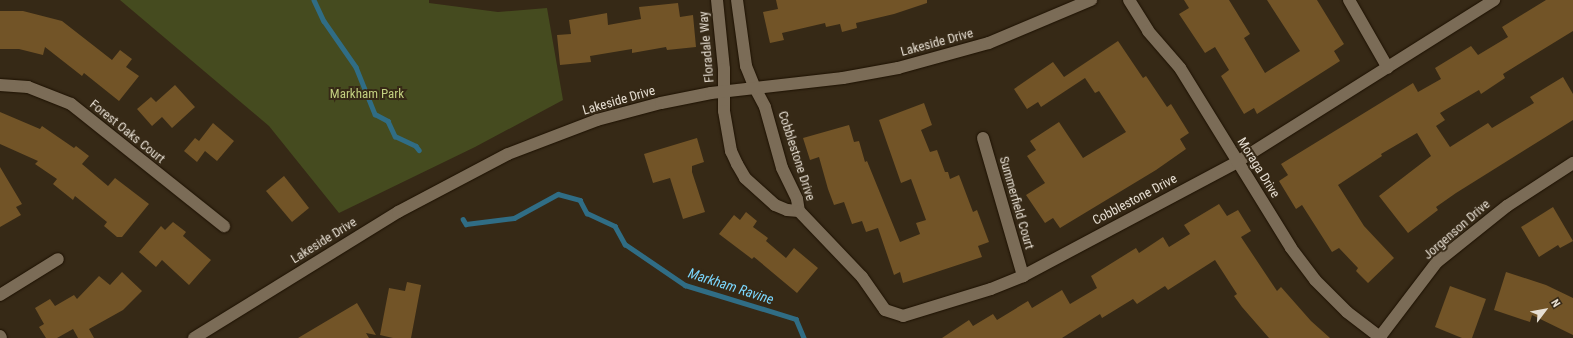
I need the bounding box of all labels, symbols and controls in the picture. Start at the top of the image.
street label: Floradale Way [696,11,718,83]
street label: Lakeside Drive [899,26,975,60]
street label: Lakeside Drive [581,83,657,119]
park label: Markham Park [330,86,404,102]
street label: Forest Oaks Court [86,97,168,167]
street label: Cobblestone Drive [774,109,818,203]
street label: Moraga Drive [1233,135,1283,201]
street label: Summerfield Court [995,155,1037,251]
street label: Cobblestone Drive [1090,171,1180,229]
street label: Jorgenson Drive [1421,197,1493,263]
street label: Lakeside Drive [288,215,360,267]
water label: Markham Ravine [686,264,776,308]
north arrow [1525,290,1565,330]
text: N [1548,297,1563,310]

